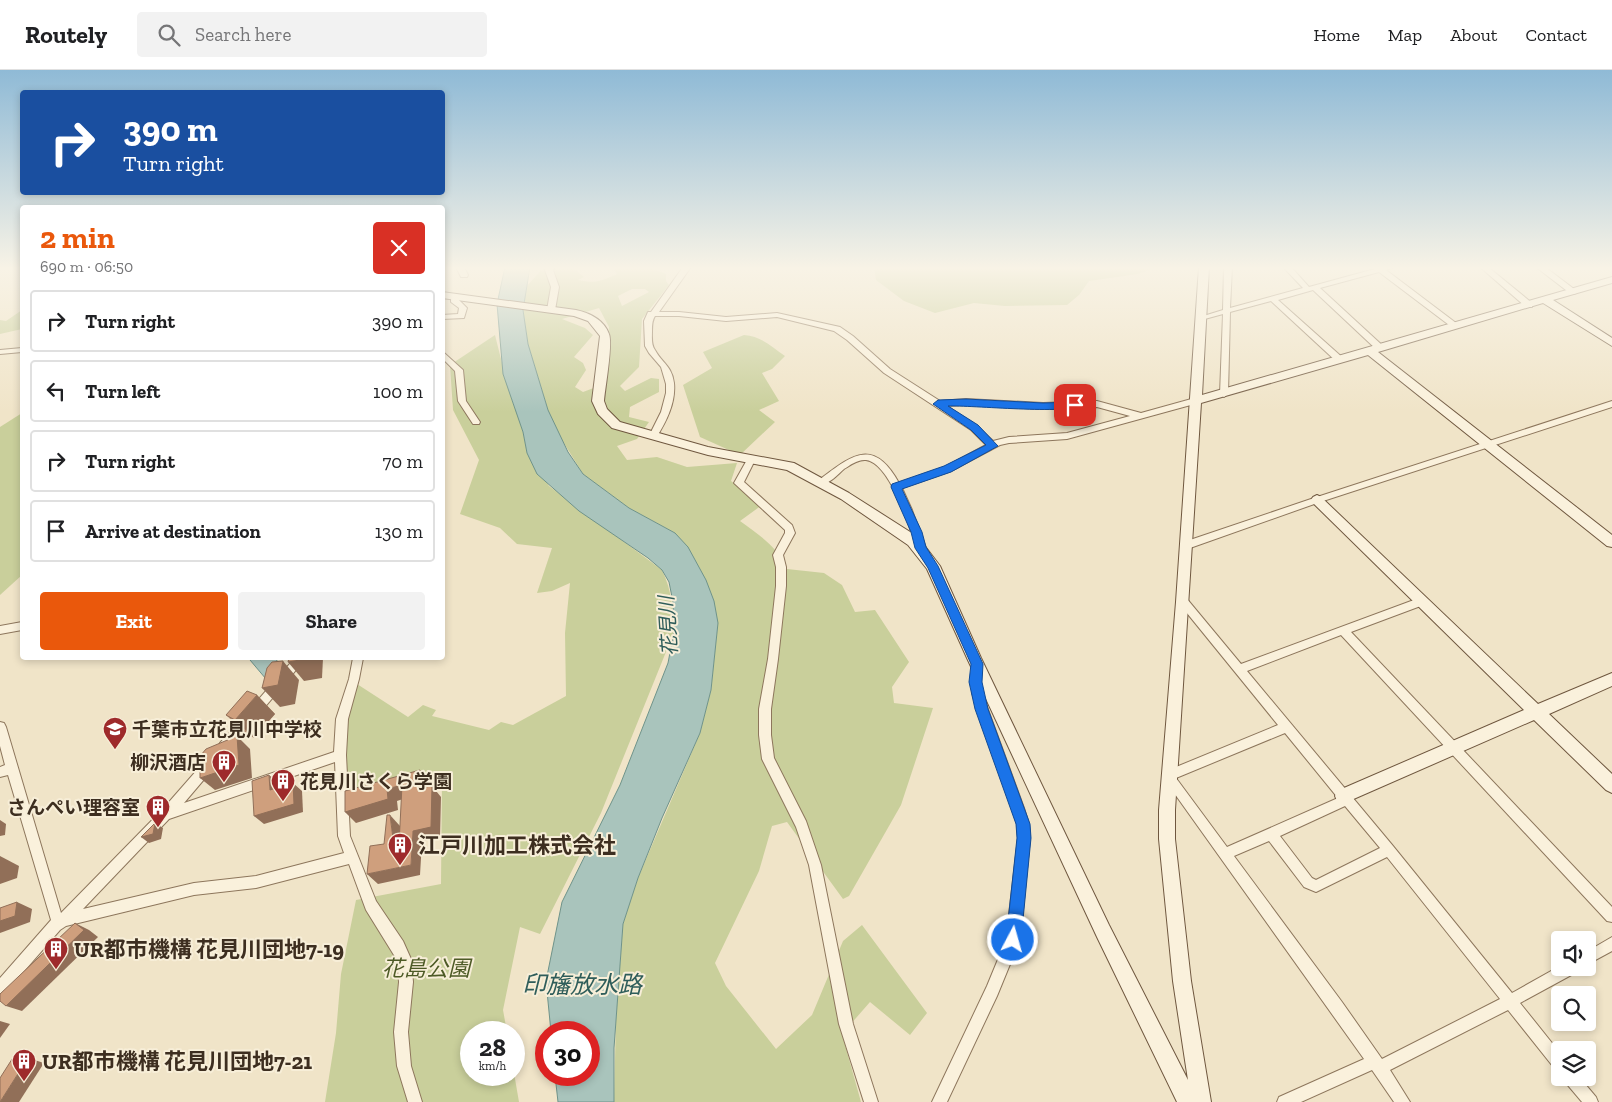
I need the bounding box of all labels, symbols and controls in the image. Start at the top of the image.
search box [137,12,487,57]
text: Routely [25,20,107,49]
icon: search [155,21,183,49]
text: Search here [195,23,291,46]
text: Home [1313,24,1360,46]
text: Map [1388,24,1422,46]
text: About [1450,24,1497,46]
text: Contact [1525,24,1587,46]
text: 390 m [123,108,218,150]
icon: right [40,110,105,175]
text: Turn right [123,150,224,177]
text: 2 min [40,220,115,256]
button: close [373,222,425,274]
text: 690 m · 06:50 [40,257,133,276]
icon: right [42,307,70,335]
text: Turn right [85,310,175,333]
text: 390 m [372,310,423,333]
icon: left [42,377,70,405]
text: Turn left [85,380,160,403]
text: 100 m [373,380,423,403]
pin [1054,384,1096,426]
icon: arrive [1061,391,1089,419]
icon: right [42,447,70,475]
text: Turn right [85,450,175,473]
text: 70 m [382,450,423,473]
icon: arrive [42,517,70,545]
text: Arrive at destination [85,520,261,543]
text: 130 m [375,520,423,543]
button: Exit [40,592,228,650]
button: Share [238,592,425,650]
water label: 花見川 [654,593,682,657]
school or university icon: 千葉市立花見川中学校 [102,716,128,750]
place label: 千葉市立花見川中学校 [132,718,322,741]
building icon: 柳沢酒店 [211,749,237,783]
place label: 柳沢酒店 [130,751,206,774]
building icon: 花見川さくら学園 [270,768,296,802]
place label: 花見川さくら学園 [300,770,452,793]
building icon: さんぺい理容室 [145,794,171,828]
place label: さんぺい理容室 [7,796,140,819]
building icon: 江戸川加工株式会社 [387,832,413,866]
place label: 江戸川加工株式会社 [418,832,616,859]
position arrow [986,913,1038,965]
map controls [1551,931,1596,1086]
button: sound [1551,931,1596,976]
building icon: UR都市機構 花見川団地7-19 [43,936,69,970]
place label: UR都市機構 花見川団地7-19 [74,936,344,963]
park label: 花島公園 [382,955,473,982]
water label: 印旛放水路 [522,970,644,999]
button: search [1551,986,1596,1031]
speed limit sign: 30 [535,1021,600,1086]
text: 28 [479,1032,506,1062]
button: layers [1551,1041,1596,1086]
building icon: UR都市機構 花見川団地7-21 [11,1048,37,1082]
place label: UR都市機構 花見川団地7-21 [42,1048,312,1075]
text: km/h [479,1059,506,1073]

